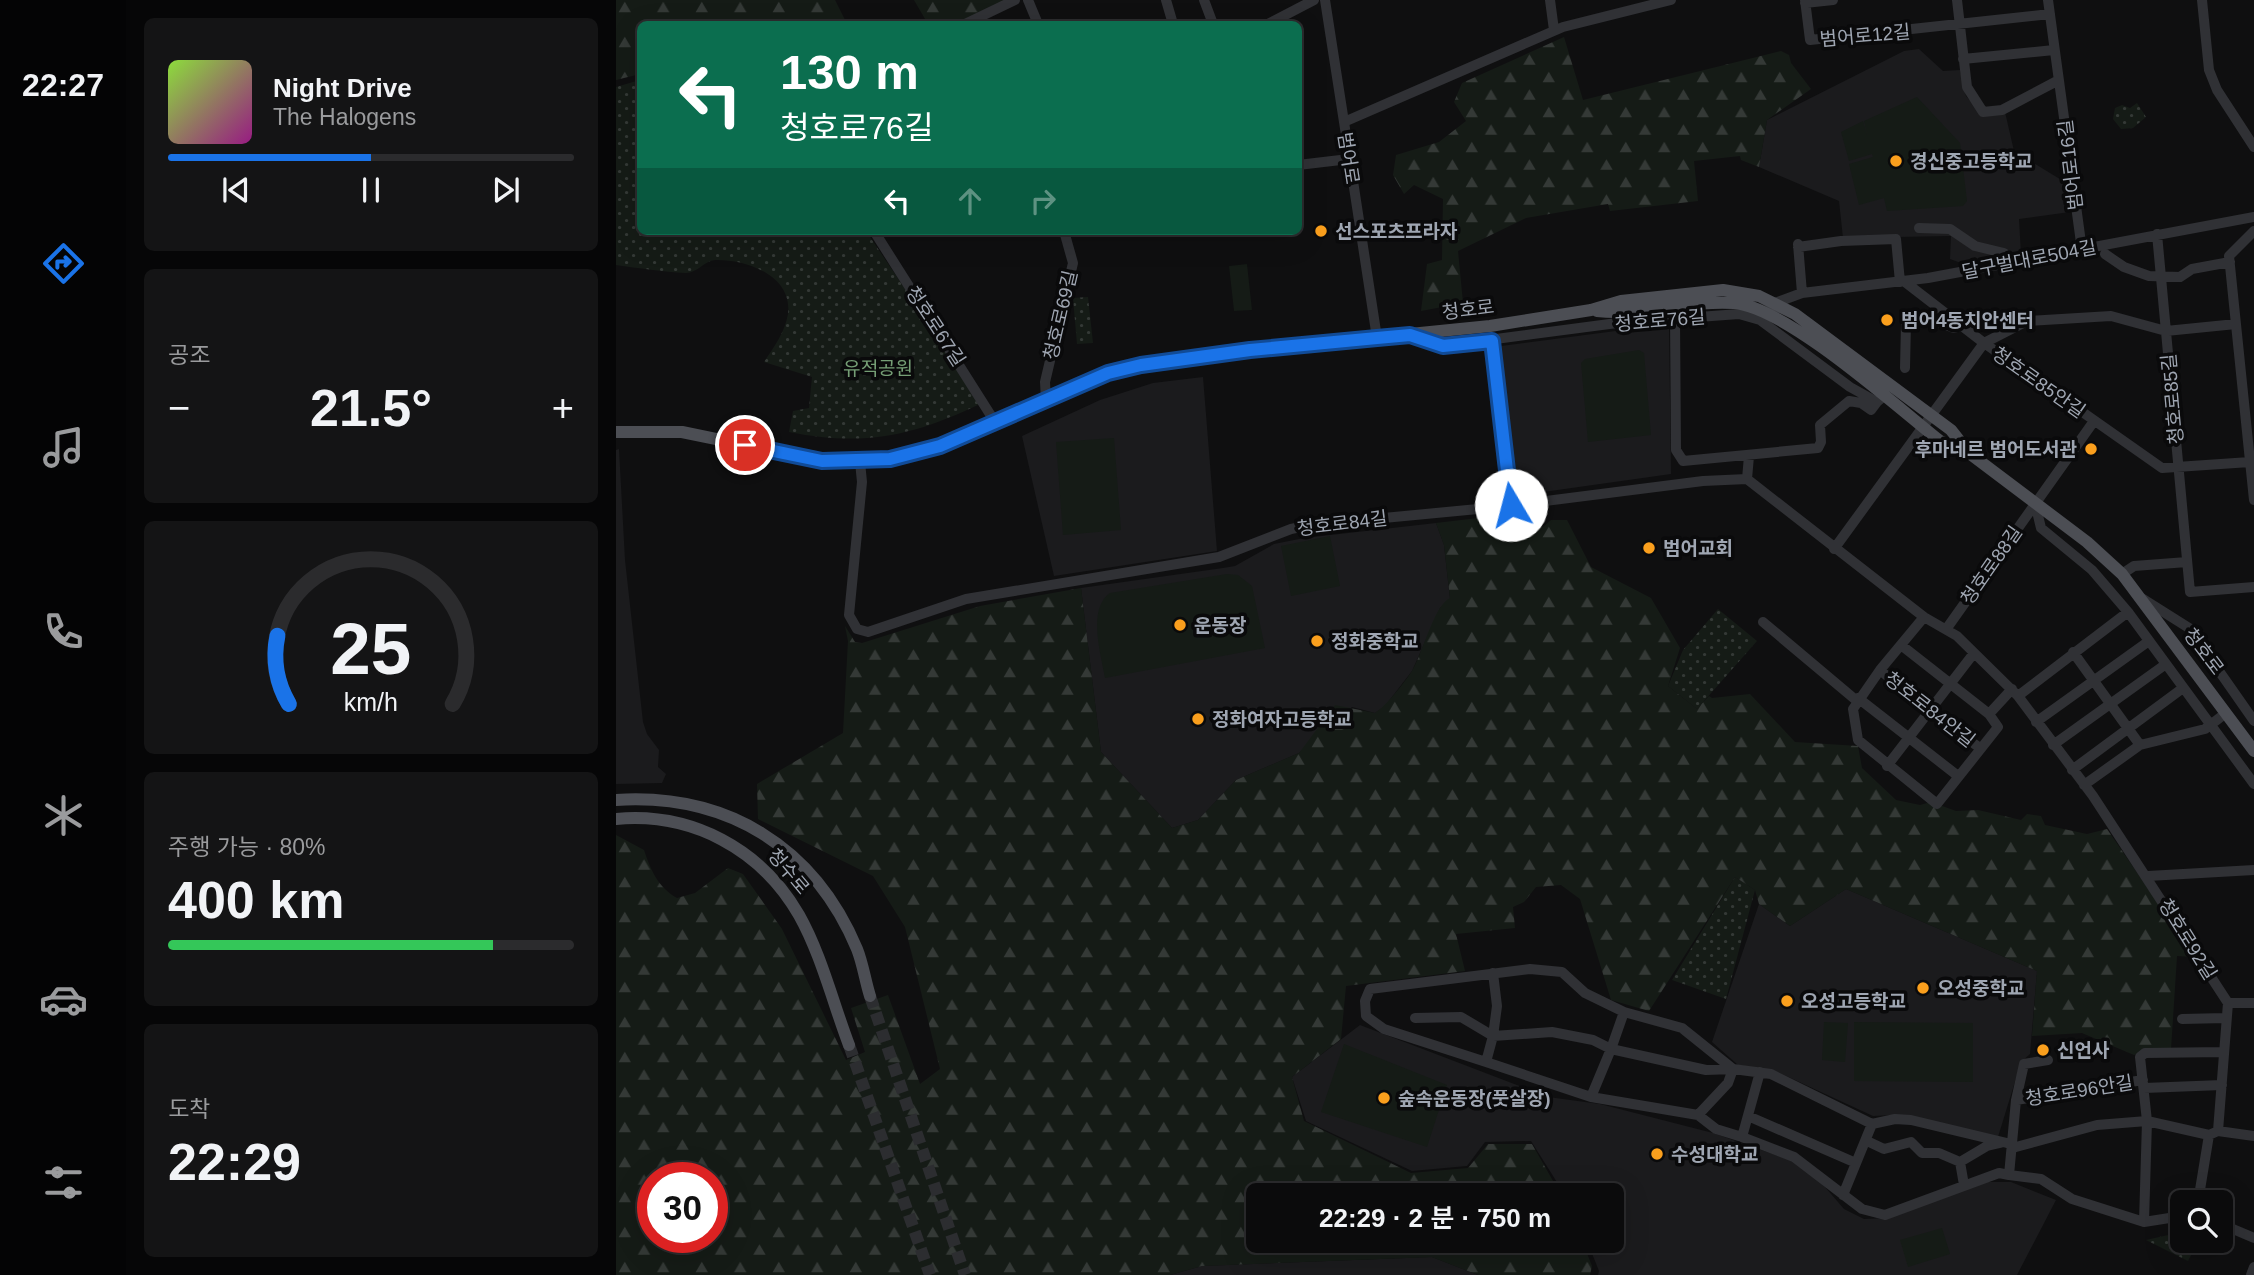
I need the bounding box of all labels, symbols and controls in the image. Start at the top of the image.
street label: 범어로12길 [1819,21,1911,50]
text: 130 m [780,45,919,99]
icon: left [665,49,756,140]
text: 22:27 [22,67,104,103]
text: Night Drive [273,73,412,103]
text: The Halogens [273,104,416,130]
text: 청호로76길 [780,110,933,146]
street label: 범어로16길 [2055,118,2086,211]
street label: 범어로 [1334,131,1363,186]
place label: 경신중고등학교 [1910,151,2032,172]
marker: 경신중고등학교 [1888,153,1904,169]
icon: previous [217,171,255,209]
icon: pause [352,171,390,209]
icon: next [487,171,525,209]
icon: left [878,182,916,220]
icon: ahead [951,182,989,220]
icon: right [1024,182,1062,220]
place label: 선스포츠프라자 [1335,221,1458,242]
marker: 선스포츠프라자 [1313,223,1329,239]
street label: 달구벌대로504길 [1960,236,2098,283]
icon: directions [39,239,88,288]
street label: 청호로69길 [1040,268,1081,362]
street label: 청호로67길 [902,282,969,370]
street label: 청호로 [1441,296,1495,323]
street label: 청호로76길 [1614,306,1706,335]
place label: 범어4동치안센터 [1901,310,2034,331]
marker: 범어4동치안센터 [1879,312,1895,328]
text: 공조 [168,342,210,368]
street label: 청호로85안길 [1988,343,2089,422]
street label: 청호로85길 [2158,353,2187,445]
park label: 유적공원 [843,358,913,379]
text: 21.5° [310,379,432,437]
text: − [168,387,190,429]
text: + [552,387,574,429]
pin [715,415,775,475]
icon: music [39,423,88,472]
icon: arrive [726,426,764,464]
place label: 후마네르 범어도서관 [1914,439,2078,460]
marker: 후마네르 범어도서관 [2083,441,2099,457]
position arrow [1474,468,1548,542]
street label: 청호로84길 [1296,508,1389,539]
street label: 청호로88길 [1957,522,2026,609]
place label: 범어교회 [1663,538,1733,559]
marker: 범어교회 [1641,540,1657,556]
icon: phone [39,607,88,656]
text: 25 [331,608,411,689]
place label: 운동장 [1194,615,1246,636]
marker: 운동장 [1172,617,1188,633]
street label: 청호로 [2179,624,2228,679]
place label: 정화중학교 [1331,631,1418,652]
marker: 정화중학교 [1309,633,1325,649]
street label: 청호로84안길 [1880,668,1979,751]
text: km/h [344,687,398,715]
place label: 정화여자고등학교 [1212,709,1352,730]
marker: 정화여자고등학교 [1190,711,1206,727]
icon: climate [39,791,88,840]
text: 주행 가능 · 80% [168,834,326,860]
street label: 청수로 [764,844,814,898]
text: 400 km [168,871,344,929]
street label: 청호로92길 [2155,895,2221,983]
icon: car [39,975,88,1024]
place label: 오성중학교 [1937,978,2024,999]
marker: 오성중학교 [1915,980,1931,996]
place label: 오성고등학교 [1801,991,1906,1012]
marker: 오성고등학교 [1779,993,1795,1009]
place label: 신언사 [2057,1040,2110,1061]
marker: 신언사 [2035,1042,2051,1058]
street label: 청호로96안길 [2024,1072,2134,1109]
place label: 숲속운동장(풋살장) [1398,1088,1551,1109]
marker: 숲속운동장(풋살장) [1376,1090,1392,1106]
text: 도착 [168,1096,210,1122]
text: 22:29 [168,1133,301,1191]
place label: 수성대학교 [1671,1144,1758,1165]
marker: 수성대학교 [1649,1146,1665,1162]
icon: filters [39,1158,88,1207]
speed limit sign: 30 [637,1162,728,1253]
map controls [2170,1190,2233,1253]
button: search [2170,1190,2233,1253]
text: 22:29 · 2 분 · 750 m [1319,1203,1551,1233]

